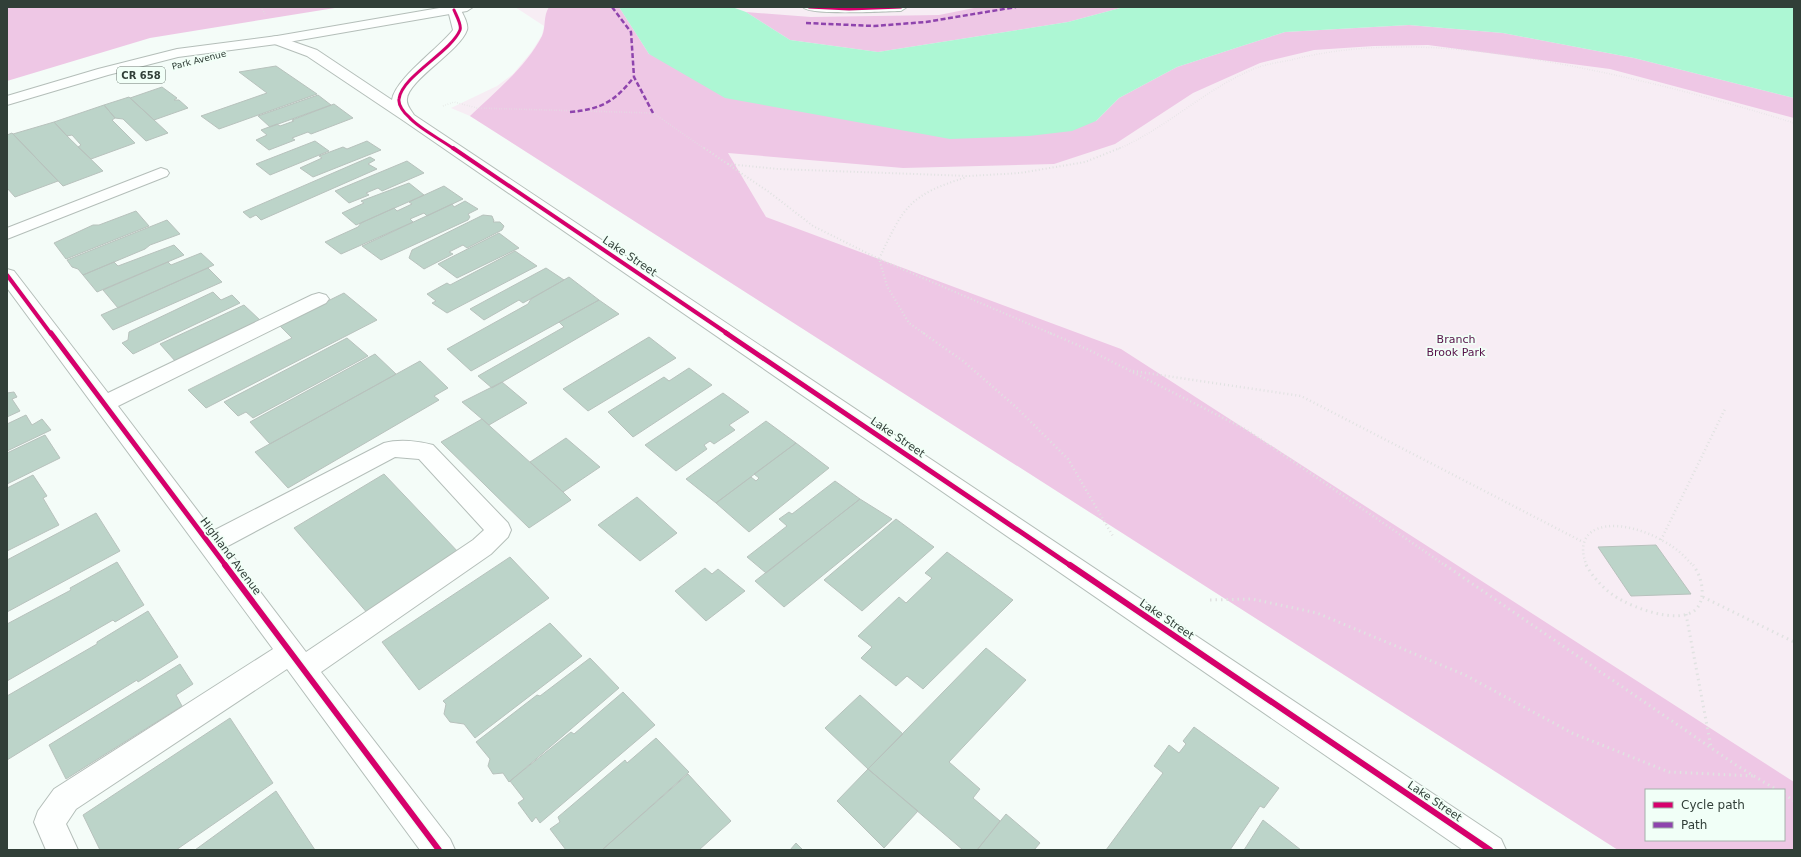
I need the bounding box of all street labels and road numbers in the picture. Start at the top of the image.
street label: Park Avenue [171,48,228,72]
road number: CR 658 [117,67,165,83]
street label: Lake Street [600,234,660,280]
street label: Lake Street [868,415,928,461]
street label: Highland Avenue [197,515,264,598]
street label: Lake Street [1137,597,1197,643]
street label: Lake Street [1405,779,1465,825]

